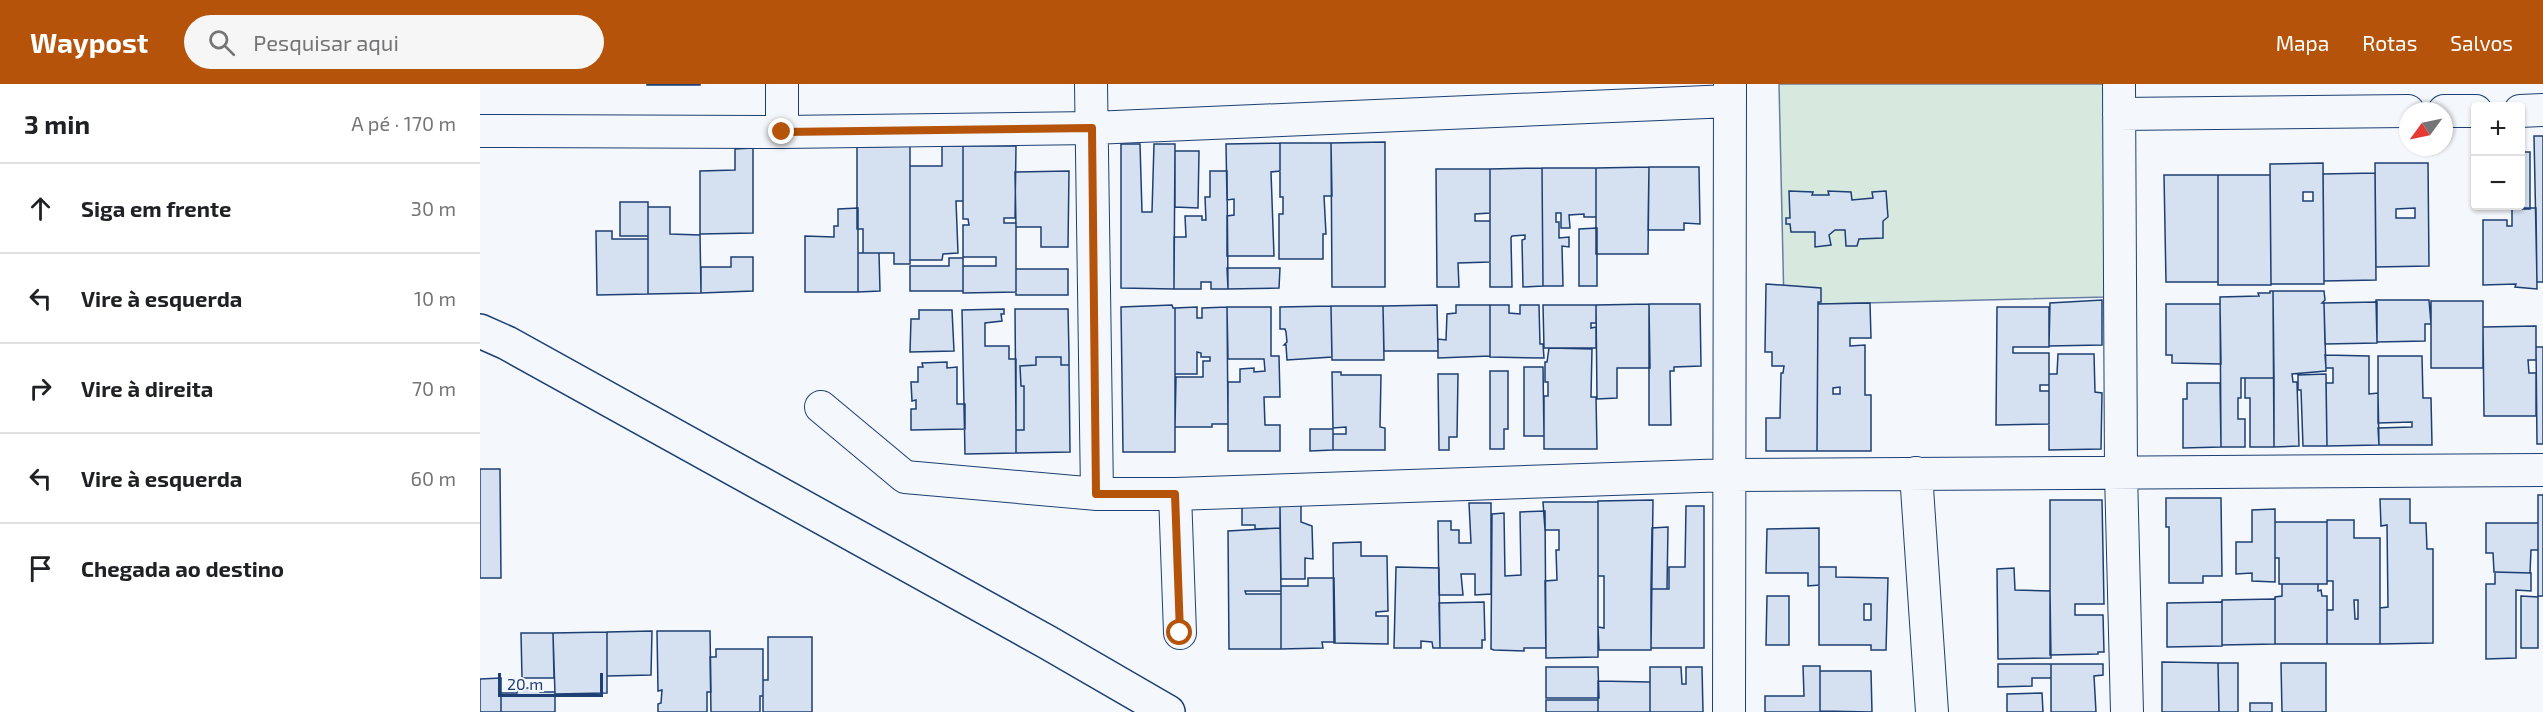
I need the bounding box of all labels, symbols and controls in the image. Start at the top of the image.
search box [184,15,604,69]
text: Waypost [30,25,148,59]
icon: search [205,26,238,59]
text: Pesquisar aqui [253,29,399,55]
text: Mapa [2276,30,2329,55]
text: Rotas [2362,30,2417,55]
text: Salvos [2450,30,2513,55]
north arrow [2399,102,2453,156]
map controls [2471,102,2525,210]
button: + [2471,102,2525,156]
text: 3 min [24,108,90,139]
text: A pé · 170 m [351,111,456,135]
route end [768,118,794,144]
button: − [2471,156,2525,210]
icon: ahead [24,192,57,225]
text: Siga em frente [81,195,231,221]
text: 30 m [411,196,456,220]
icon: left [24,282,57,315]
text: Vire à esquerda [81,285,242,311]
text: 10 m [414,286,456,310]
icon: right [24,372,57,405]
text: Vire à direita [81,375,213,401]
text: 70 m [412,376,456,400]
icon: left [24,462,57,495]
text: Vire à esquerda [81,465,242,491]
text: 60 m [411,466,456,490]
icon: arrive [24,552,57,585]
text: Chegada ao destino [81,555,284,581]
route start [1166,619,1192,645]
scale bar [498,670,603,698]
text: 20 m [507,674,543,693]

